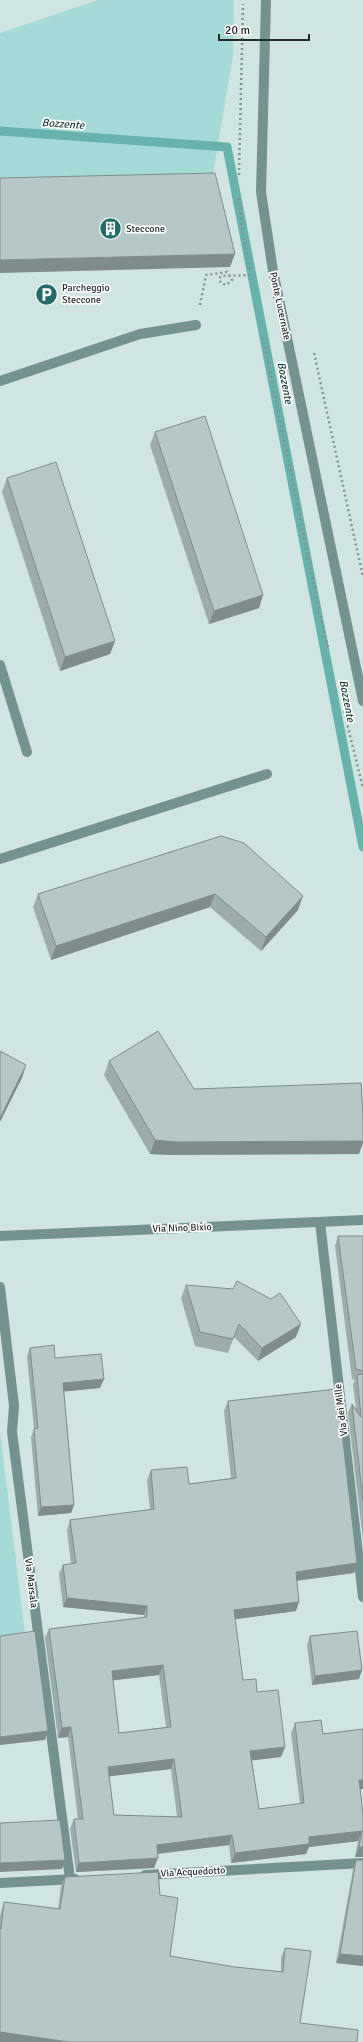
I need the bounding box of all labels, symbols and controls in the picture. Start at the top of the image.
scale bar [219,16,309,42]
text: 20 m [225,23,250,38]
water label: Bozzente [41,116,85,132]
building icon: Steccone [97,216,123,242]
place label: Steccone [126,223,165,235]
street label: Ponte Lucernate [267,271,293,341]
parking icon: Parcheggio Steccone [34,281,60,307]
place label: Parcheggio Steccone [62,282,110,306]
water label: Bozzente [275,361,296,406]
water label: Bozzente [337,679,358,724]
street label: Via Nino Bixio [152,1221,212,1235]
street label: Via dei Mille [332,1383,350,1437]
street label: Via Marsala [22,1557,40,1609]
street label: Via Acquedotto [160,1864,226,1880]

